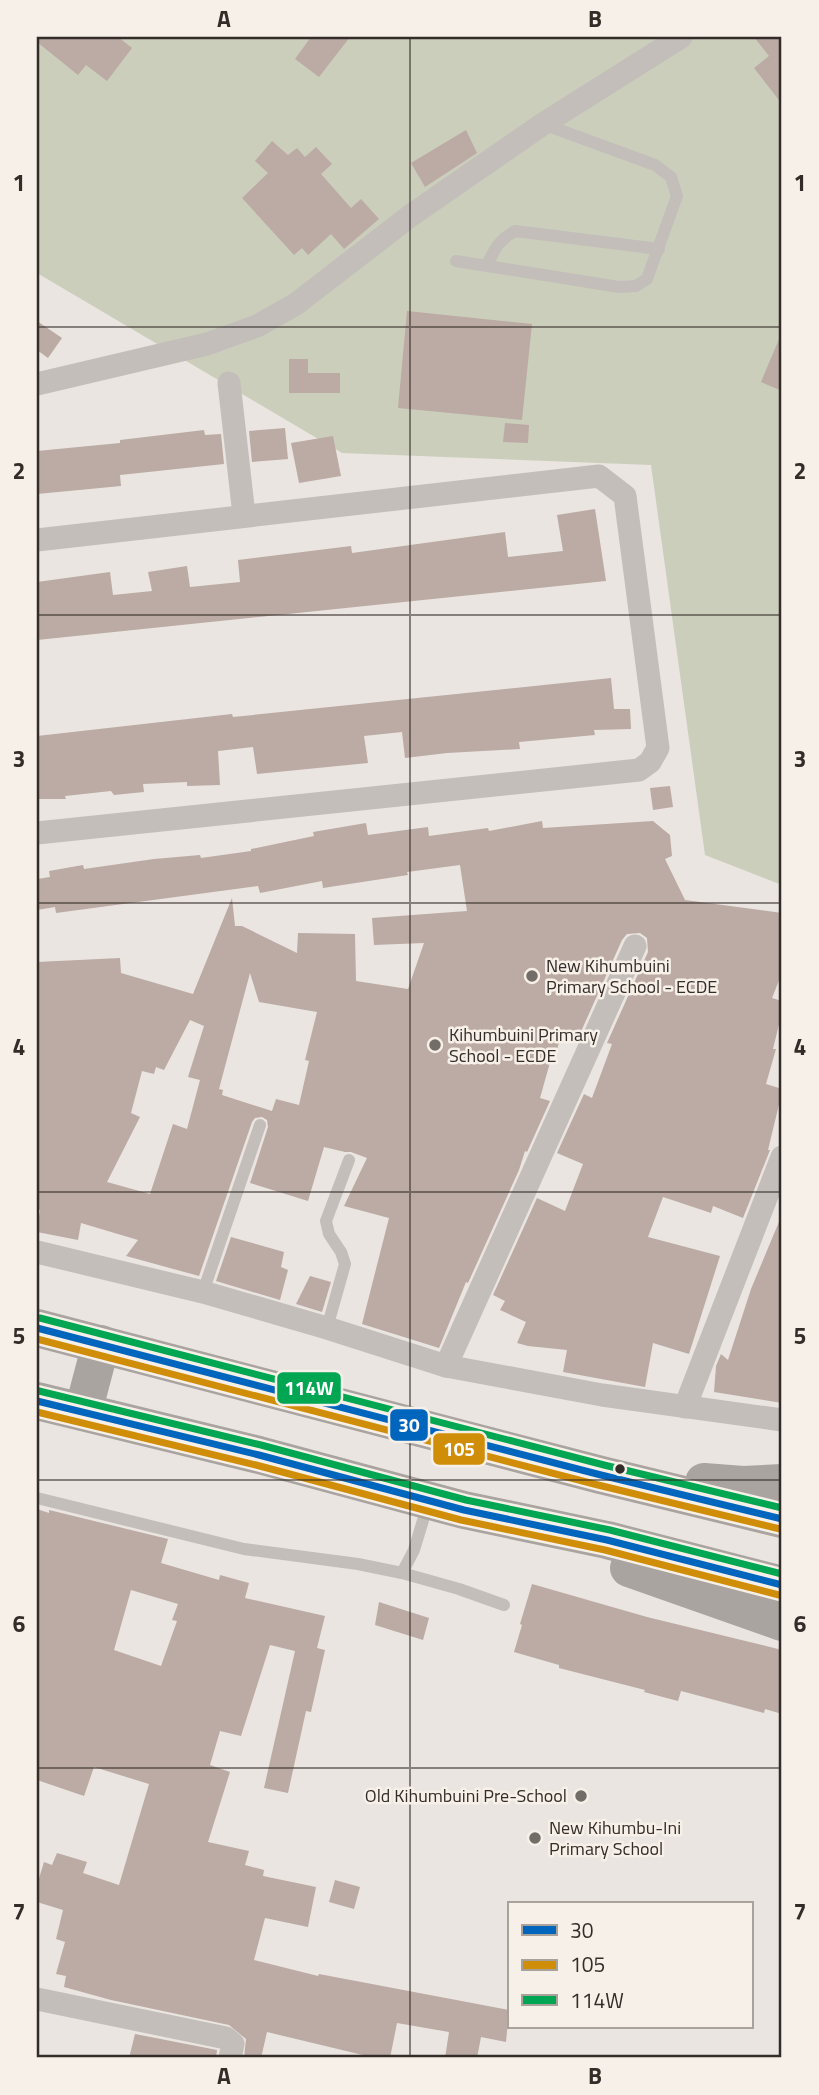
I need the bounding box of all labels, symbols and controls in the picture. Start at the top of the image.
text: A [217,1,231,36]
text: B [588,1,602,36]
text: 1 [13,165,25,200]
text: 1 [794,165,806,200]
text: 2 [13,453,25,488]
text: 2 [794,453,806,488]
text: 3 [13,741,25,776]
text: 3 [794,741,806,776]
place label: New Kihumbuini Primary School - ECDE [546,952,717,1000]
marker: New Kihumbuini Primary School - ECDE [524,968,540,984]
place label: Kihumbuini Primary School - ECDE [449,1021,598,1069]
text: 4 [13,1029,25,1064]
text: 4 [794,1029,806,1064]
marker: Kihumbuini Primary School - ECDE [427,1037,443,1053]
text: 5 [13,1318,25,1353]
text: 5 [794,1318,806,1353]
line badge: 114W [276,1371,342,1405]
text: 114W [284,1373,334,1402]
line badge: 30 [389,1408,429,1442]
text: 30 [398,1410,420,1439]
line badge: 105 [432,1432,486,1466]
text: 105 [443,1434,475,1463]
unlabelled marker [613,1462,627,1476]
text: 6 [13,1606,26,1641]
text: 6 [794,1606,807,1641]
place label: Old Kihumbuini Pre-School [365,1782,567,1809]
marker: Old Kihumbuini Pre-School [573,1788,589,1804]
place label: New Kihumbu-Ini Primary School [549,1814,681,1862]
marker: New Kihumbu-Ini Primary School [527,1830,543,1846]
text: 7 [13,1894,25,1929]
text: 7 [794,1894,806,1929]
legend [508,1902,752,2028]
text: 30 [570,1914,594,1946]
text: 105 [570,1948,605,1980]
text: 114W [570,1984,624,2016]
text: A [217,2058,231,2093]
text: B [588,2058,602,2093]

